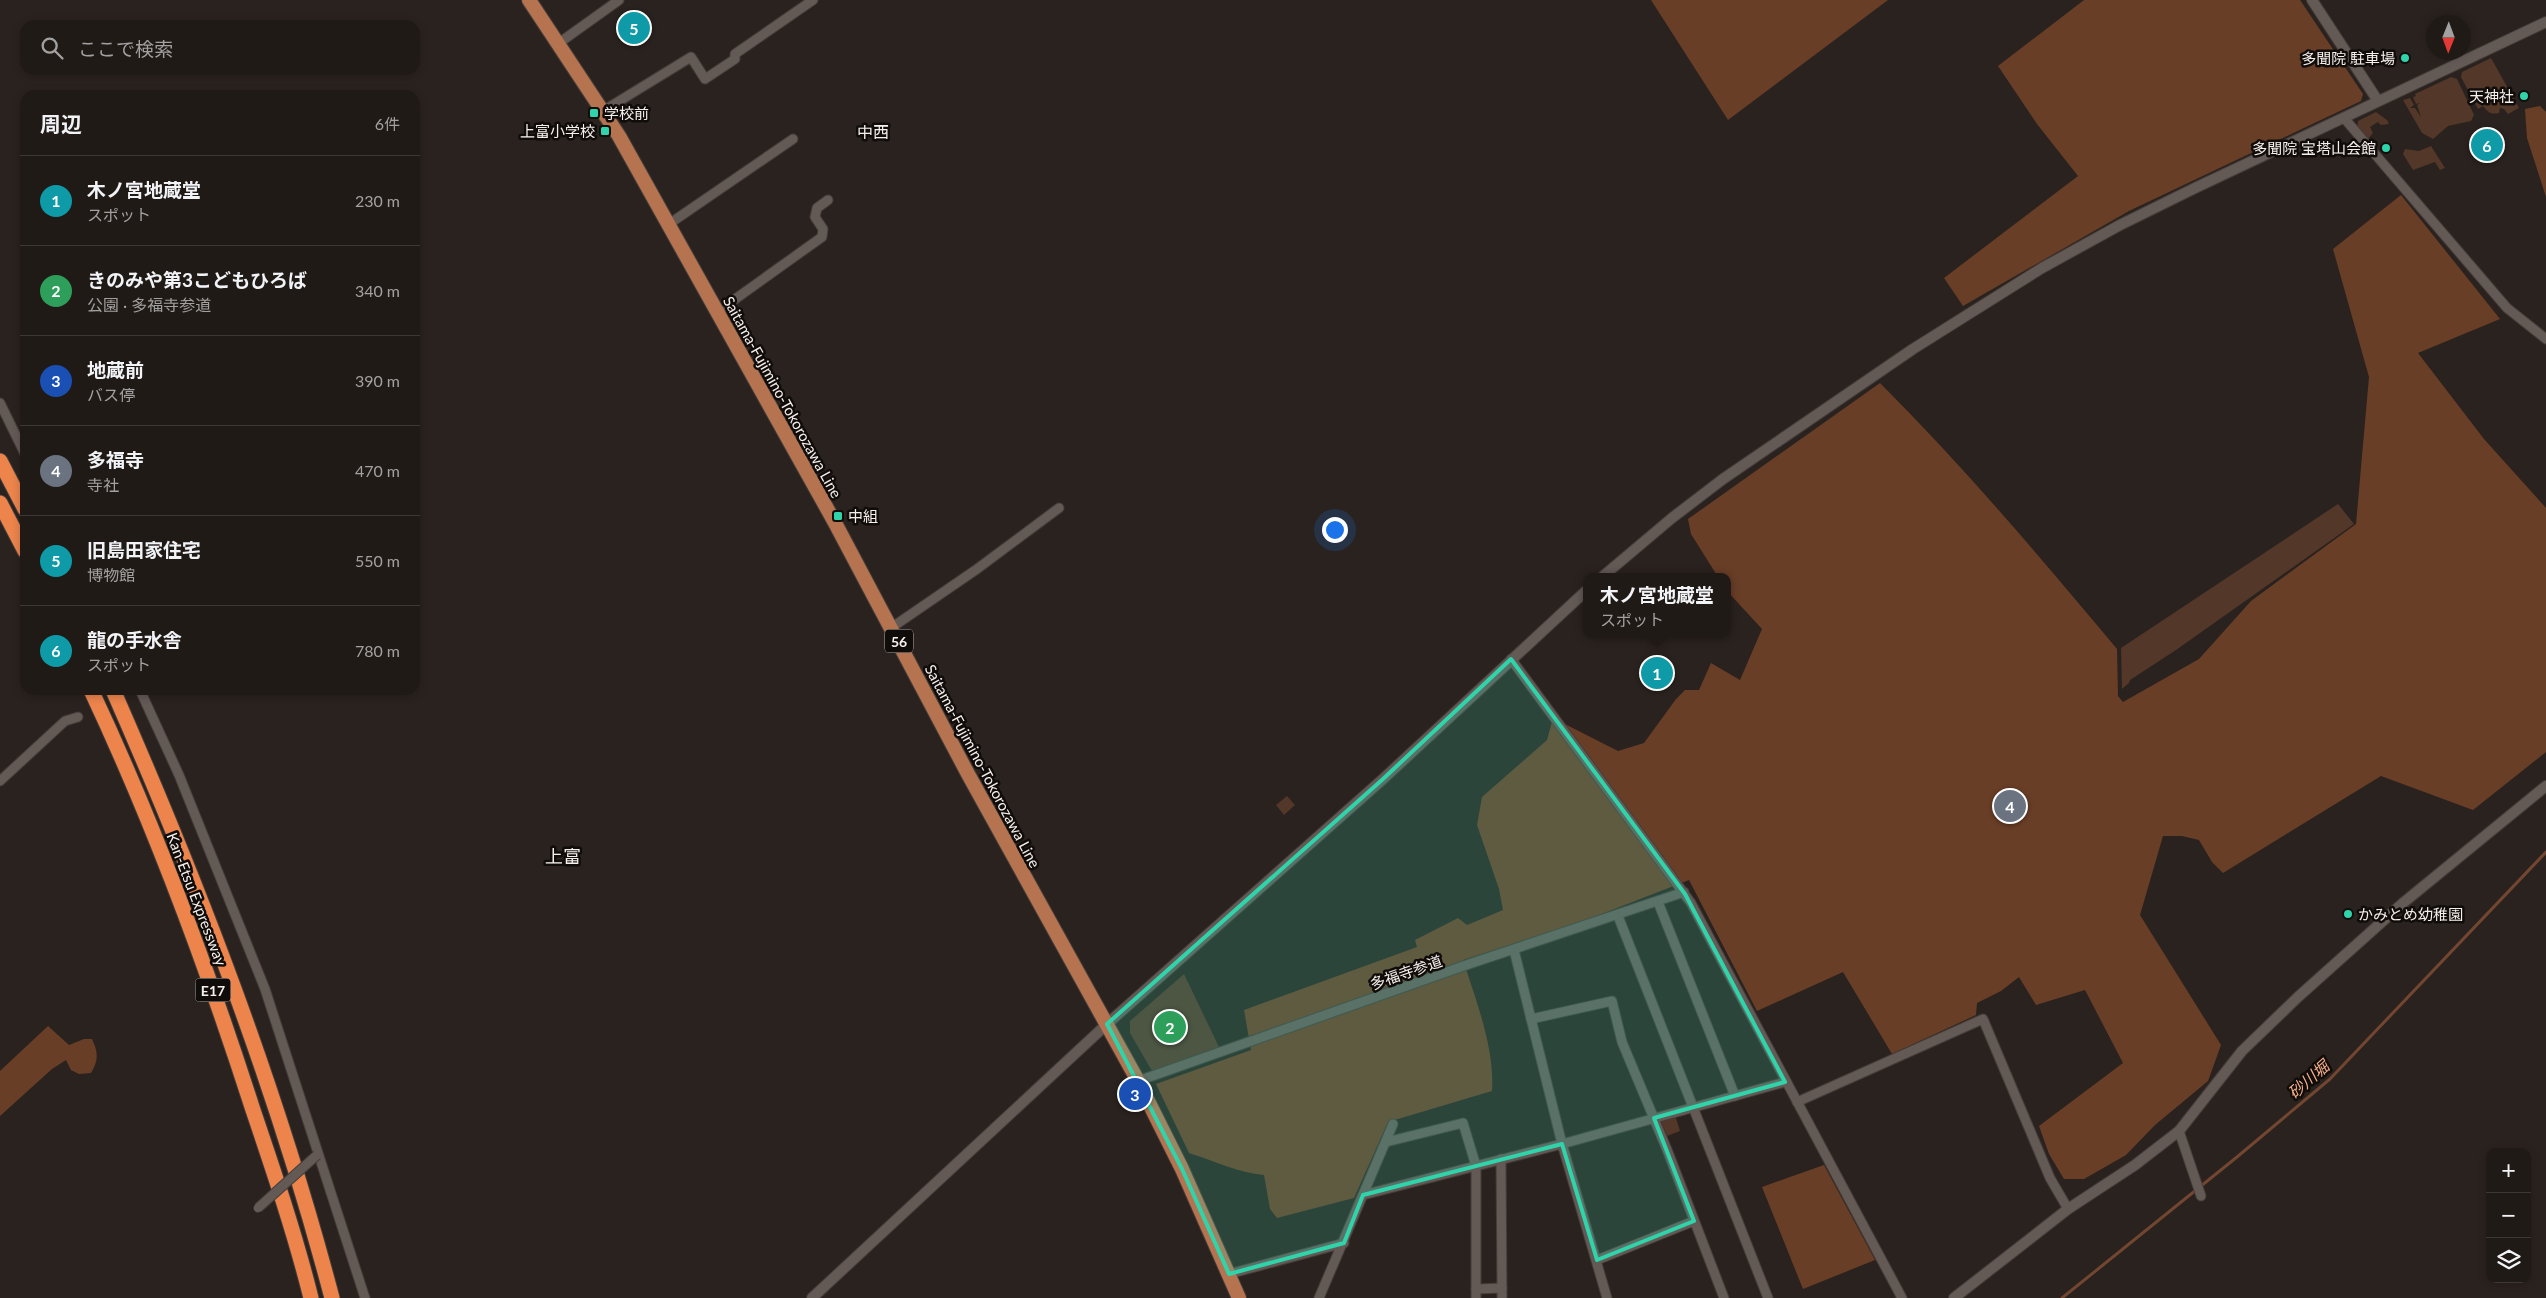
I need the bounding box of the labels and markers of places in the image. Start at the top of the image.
pin: 5 [618,9,650,47]
place label: 多聞院 駐車場 [2301,49,2395,67]
marker: 多聞院 駐車場 [2399,52,2411,64]
place label: 天神社 [2469,87,2514,105]
marker: 天神社 [2518,90,2530,102]
place label: 学校前 [604,104,649,122]
marker: 学校前 [588,107,600,119]
place label: 上富小学校 [520,122,595,140]
marker: 上富小学校 [599,125,611,137]
pin: 6 [2471,126,2503,164]
place label: 多聞院 宝塔山会館 [2252,139,2376,157]
marker: 多聞院 宝塔山会館 [2380,142,2392,154]
place label: 中組 [848,507,878,525]
marker: 中組 [832,510,844,522]
pin: 1 [1641,654,1673,692]
pin: 4 [1994,787,2026,825]
place label: かみとめ幼稚園 [2358,905,2463,923]
marker: かみとめ幼稚園 [2342,908,2354,920]
pin: 2 [1154,1008,1186,1046]
pin: 3 [1119,1075,1151,1113]

